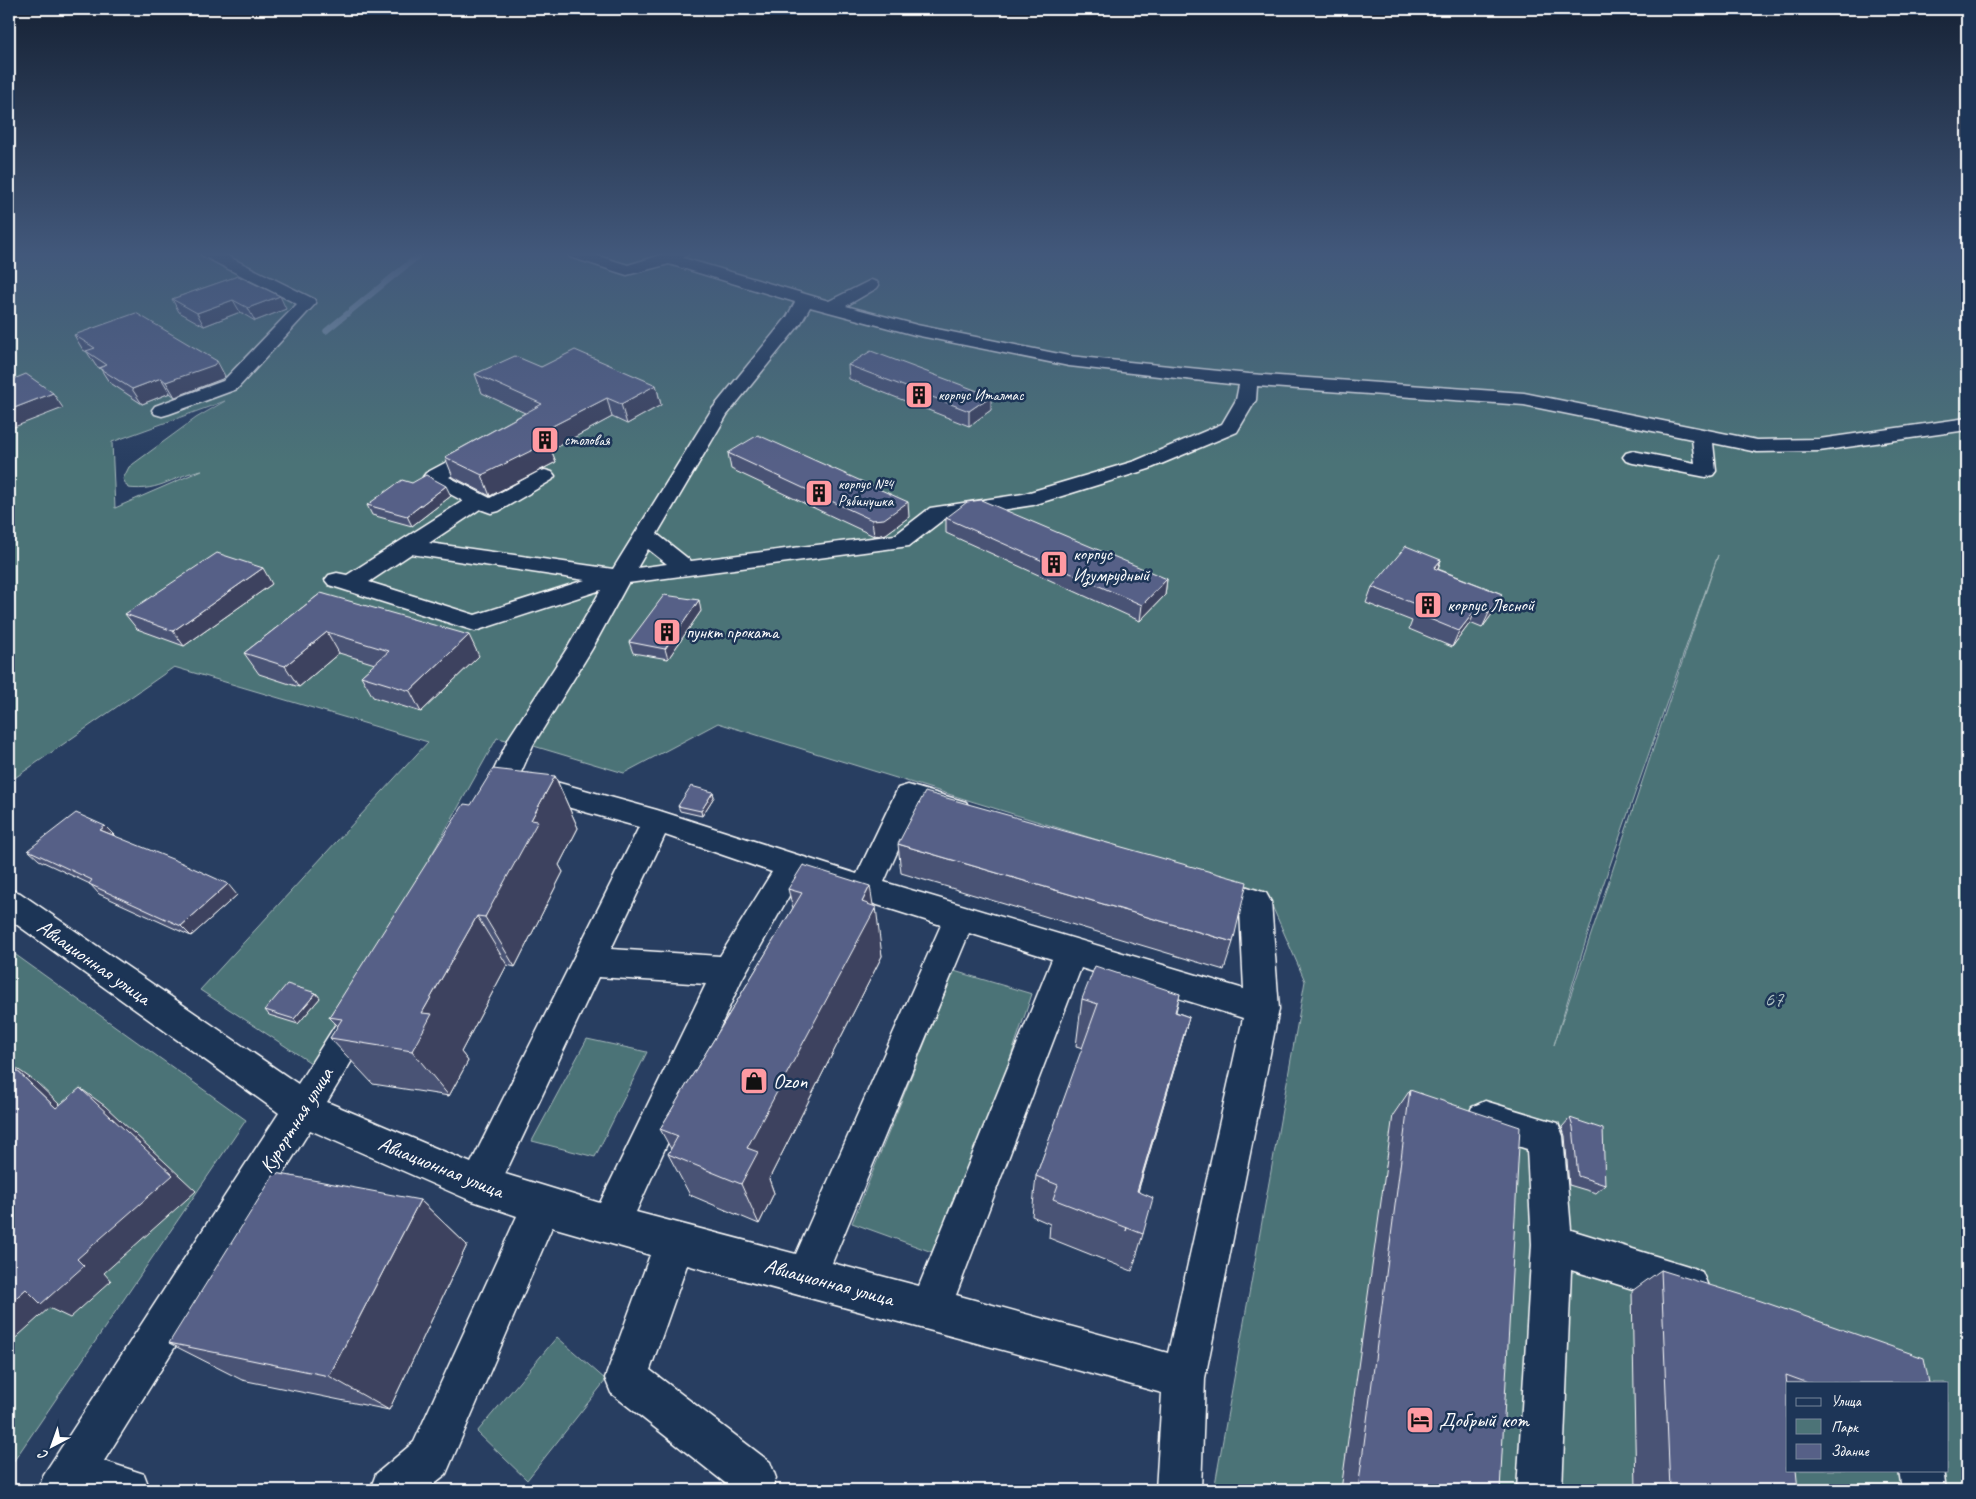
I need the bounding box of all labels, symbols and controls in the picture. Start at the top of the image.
building icon: корпус Италмас [904,380,934,410]
place label: корпус Италмас [938,386,1024,405]
building icon: столовая [530,425,560,455]
place label: столовая [564,431,610,450]
place label: корпус №4 Рябинушка [838,475,895,511]
building icon: корпус №4 Рябинушка [804,478,834,508]
place label: корпус Изумрудный [1073,543,1151,587]
building icon: корпус Изумрудный [1039,549,1069,579]
building icon: корпус Лесной [1413,590,1443,620]
place label: корпус Лесной [1447,594,1536,616]
building icon: пункт проката [652,617,682,647]
place label: пункт проката [686,621,780,643]
street label: Авиационная улица [32,913,158,1012]
park label: 67 [1765,986,1785,1012]
street label: Курортная улица [253,1061,340,1178]
shop icon: Ozon [739,1066,769,1096]
place label: Ozon [773,1068,808,1094]
street label: Авиационная улица [375,1130,510,1205]
street label: Авиационная улица [762,1252,899,1312]
legend [1786,1382,1948,1472]
text: Улица [1831,1392,1862,1411]
hotel icon: Добрый кот [1405,1405,1435,1435]
place label: Добрый кот [1439,1407,1530,1433]
text: Парк [1831,1418,1859,1437]
north arrow [28,1422,78,1472]
text: Здание [1831,1442,1870,1461]
text: С [34,1445,52,1464]

